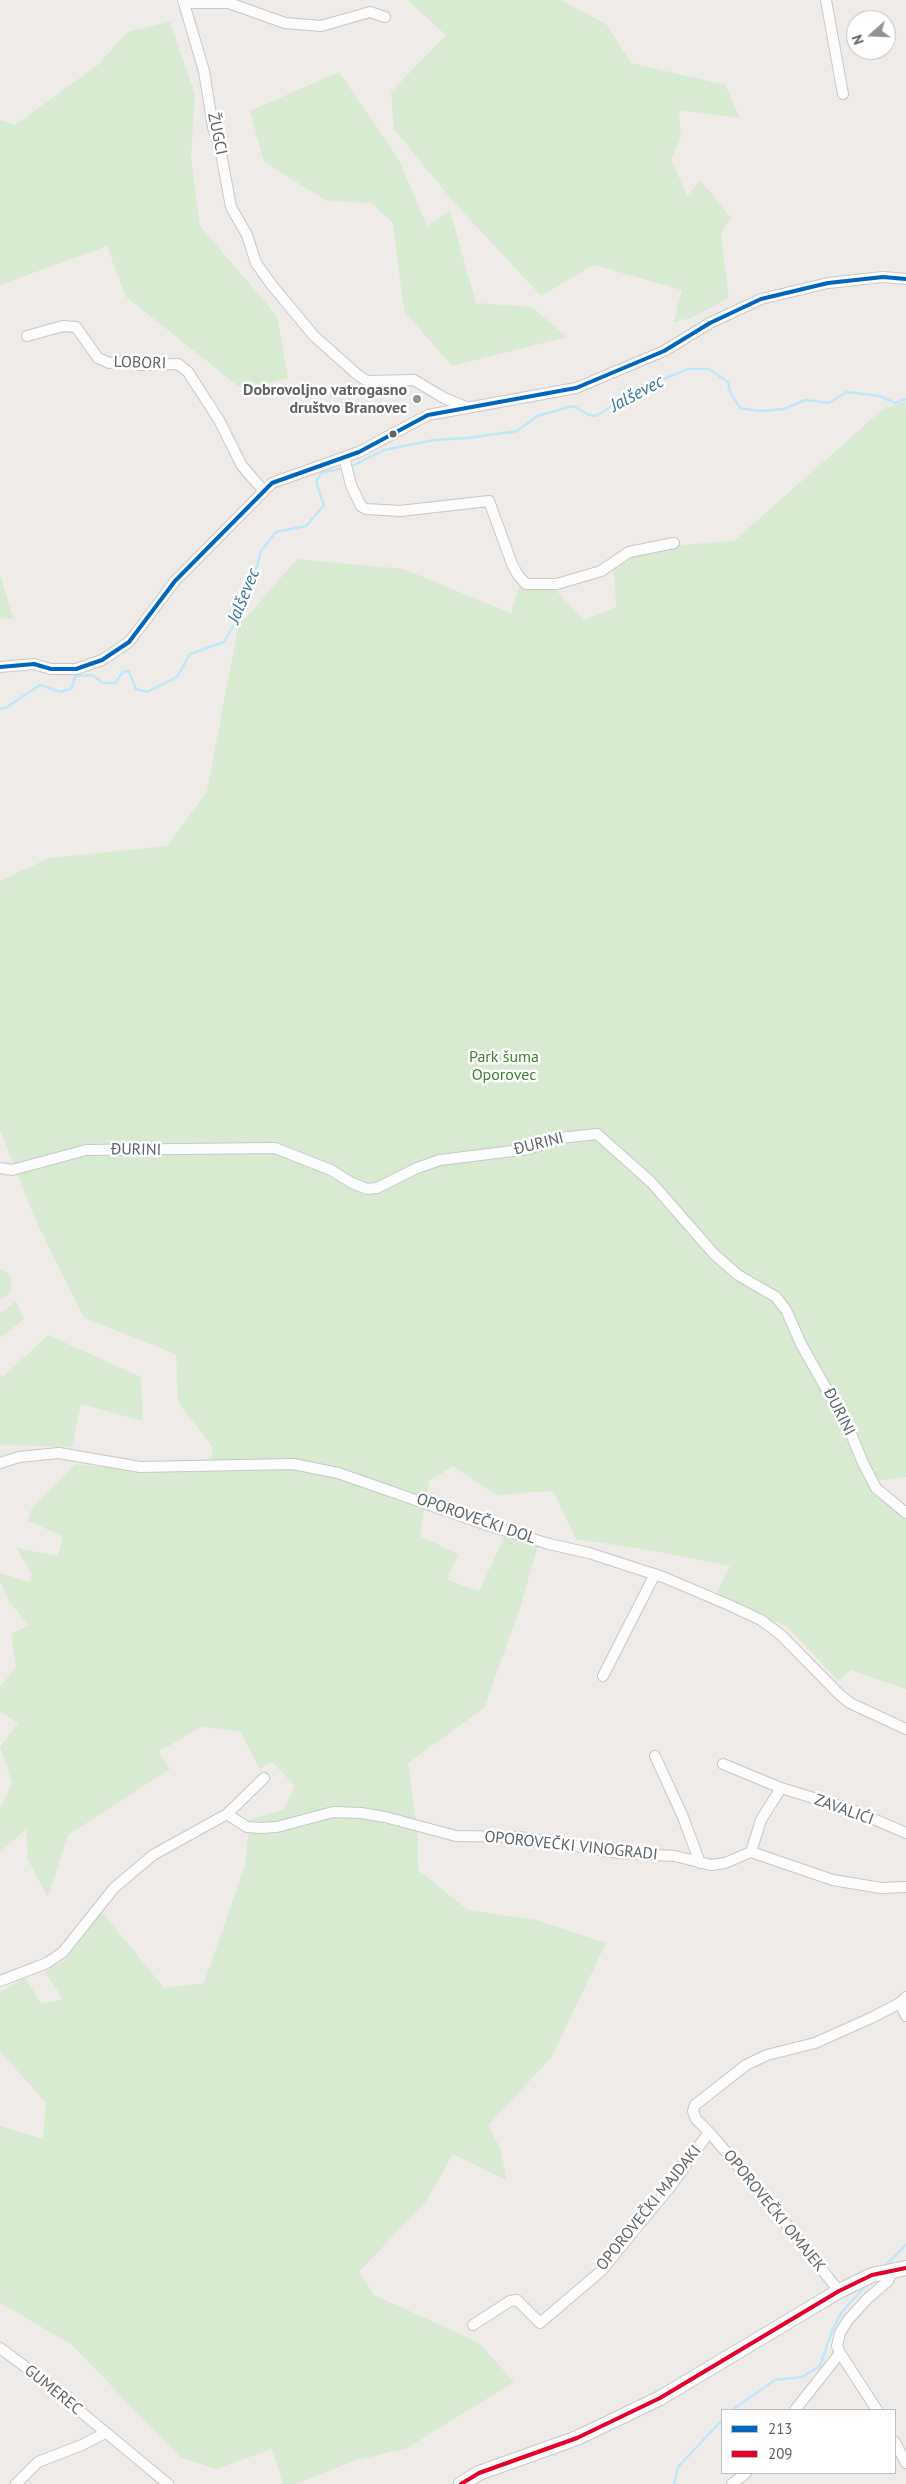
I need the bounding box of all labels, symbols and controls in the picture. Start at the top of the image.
north arrow [846,10,896,60]
text: N [848,32,868,47]
street label: ŽUGCI [203,111,231,157]
street label: LOBORI [113,352,167,374]
water label: Jalševec [606,371,668,417]
place label: Dobrovoljno vatrogasno društvo Branovec [243,380,407,418]
marker: Dobrovoljno vatrogasno društvo Branovec [411,393,423,405]
unlabelled marker [388,429,398,439]
water label: Jalševec [223,565,265,627]
park label: Park šuma Oporovec [469,1047,539,1085]
street label: ĐURINI [512,1129,566,1159]
street label: ĐURINI [111,1140,161,1160]
street label: ĐURINI [819,1385,859,1439]
street label: OPOROVEČKI DOL [414,1490,538,1548]
street label: ZAVALIĆI [812,1790,876,1830]
street label: OPOROVEČKI VINOGRADI [483,1827,659,1865]
street label: OPOROVEČKI MAJDAKI [592,2141,706,2275]
street label: OPOROVEČKI OMAJEK [719,2146,829,2276]
street label: GUMEREC [20,2361,86,2419]
legend [721,2409,896,2474]
text: 213 [768,2419,793,2438]
text: 209 [768,2444,793,2463]

